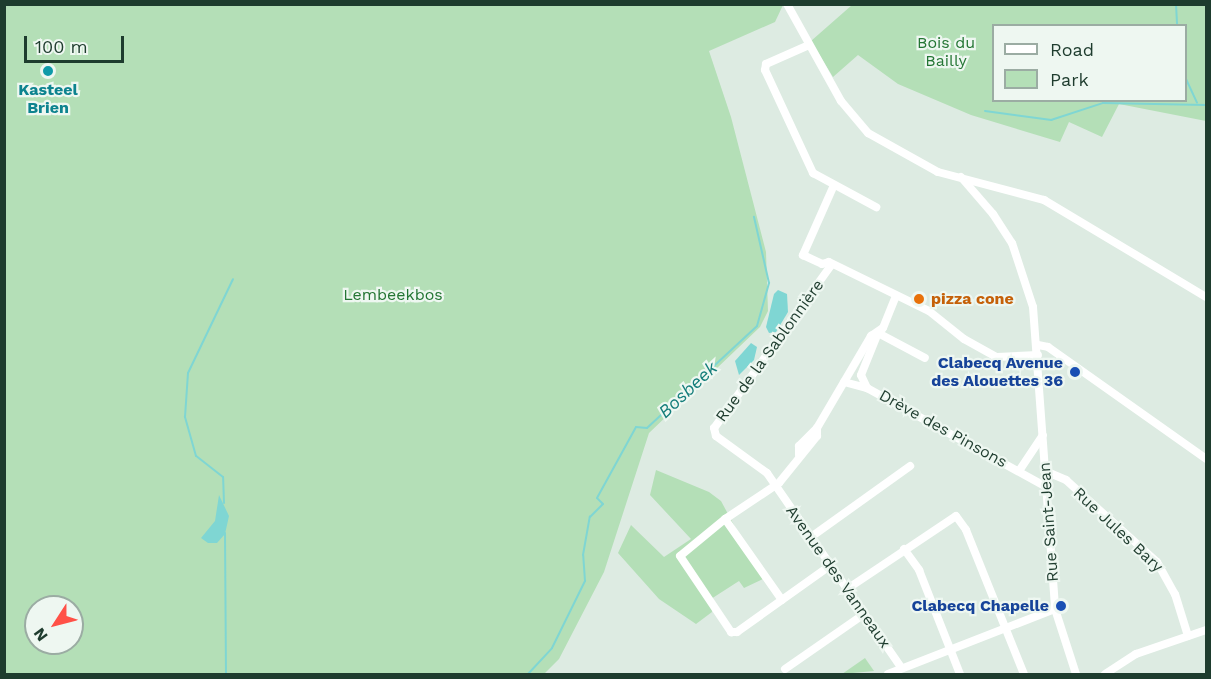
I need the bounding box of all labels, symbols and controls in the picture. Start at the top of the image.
scale bar [27,24,128,62]
legend [992,24,1187,102]
park label: Bois du Bailly [917,33,975,71]
text: 100 m [35,36,88,57]
text: Road [1050,39,1094,60]
marker: Kasteel Brien [41,64,55,78]
text: Park [1050,69,1089,90]
place label: Kasteel Brien [18,80,78,118]
street label: Rue de la Sablonnière [712,276,828,426]
park label: Lembeekbos [343,285,443,305]
place label: pizza cone [931,289,1014,309]
marker: pizza cone [912,292,926,306]
place label: Clabecq Avenue des Alouettes 36 [931,353,1063,391]
water label: Bosbeek [654,357,722,423]
marker: Clabecq Avenue des Alouettes 36 [1068,365,1082,379]
street label: Drève des Pinsons [876,386,1010,472]
street label: Rue Saint-Jean [1035,461,1063,583]
street label: Rue Jules Bary [1069,483,1167,577]
street label: Avenue des Vanneaux [781,502,895,652]
north arrow [24,595,84,655]
place label: Clabecq Chapelle [911,596,1049,616]
marker: Clabecq Chapelle [1054,599,1068,613]
text: N [29,624,52,645]

